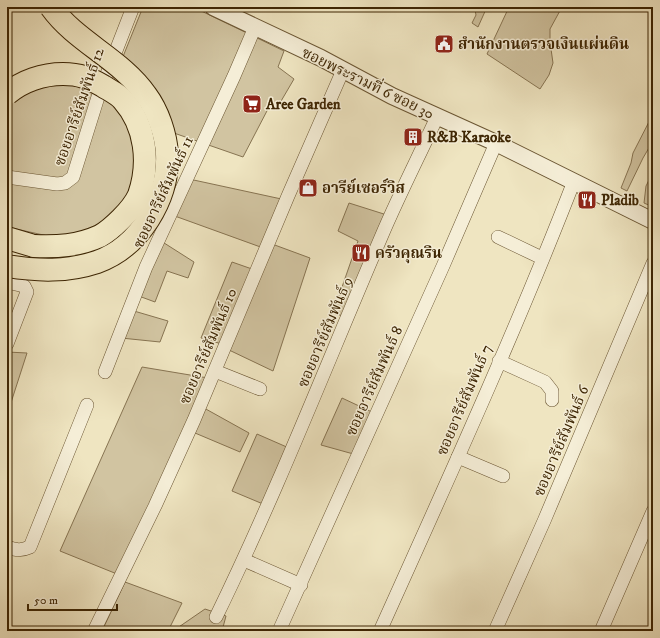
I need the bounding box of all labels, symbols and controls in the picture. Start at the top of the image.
public building icon: สำนักงานตรวจเงินแผ่นดิน [433,33,455,55]
place label: สำนักงานตรวจเงินแผ่นดิน [458,35,629,54]
street label: ซอยพระรามที่ 6 ซอย 30 [299,41,438,124]
street label: ซอยอารีย์สัมพันธ์ 12 [49,45,109,169]
supermarket icon: Aree Garden [241,93,263,115]
place label: Aree Garden [265,95,341,114]
building icon: R&B Karaoke [402,126,424,148]
place label: R&B Karaoke [427,128,512,147]
street label: ซอยอารีย์สัมพันธ์ 11 [128,133,198,251]
shop icon: อารีย์เซอร์วิส [297,177,319,199]
place label: อารีย์เซอร์วิส [322,178,405,198]
restaurant icon: Pladib [576,189,598,211]
place label: Pladib [601,191,639,210]
restaurant icon: ครัวคุณริน [350,242,372,264]
place label: ครัวคุณริน [375,244,442,264]
street label: ซอยอารีย์สัมพันธ์ 9 [293,274,357,390]
street label: ซอยอารีย์สัมพันธ์ 10 [175,285,241,407]
street label: ซอยอารีย์สัมพันธ์ 8 [341,323,407,439]
street label: ซอยอารีย์สัมพันธ์ 7 [432,341,496,459]
street label: ซอยอารีย์สัมพันธ์ 6 [529,381,594,500]
scale bar [28,586,117,612]
text: 50 m [34,593,58,608]

